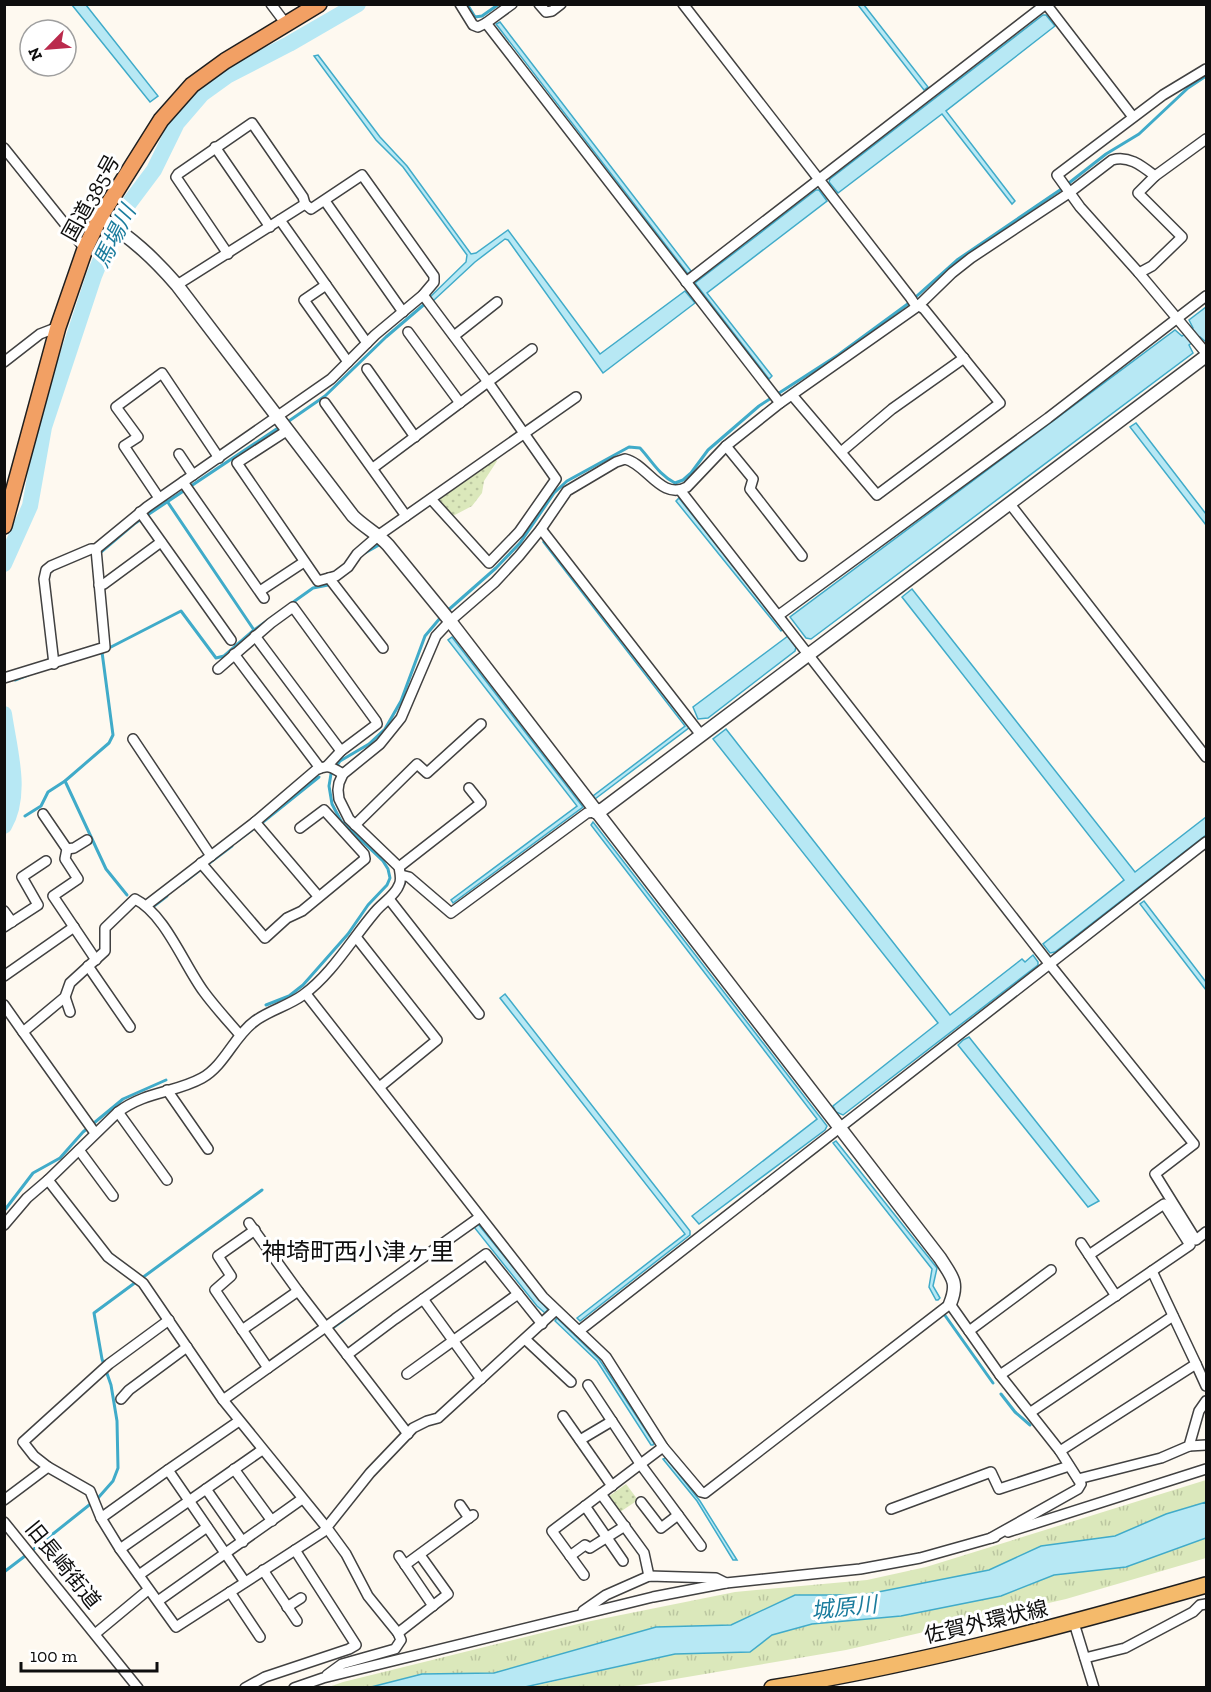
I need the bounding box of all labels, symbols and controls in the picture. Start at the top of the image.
north arrow [18,18,78,78]
text: N [24,45,46,64]
street label: 国道385号 [57,150,125,246]
water label: 馬場川 [87,199,142,272]
district label: 神埼町西小津ヶ里 [262,1237,454,1266]
street label: 旧長崎街道 [21,1516,106,1613]
water label: 城原川 [810,1590,880,1624]
street label: 佐賀外環状線 [922,1595,1050,1648]
scale bar [21,1635,158,1673]
text: 100 m [30,1645,78,1667]

